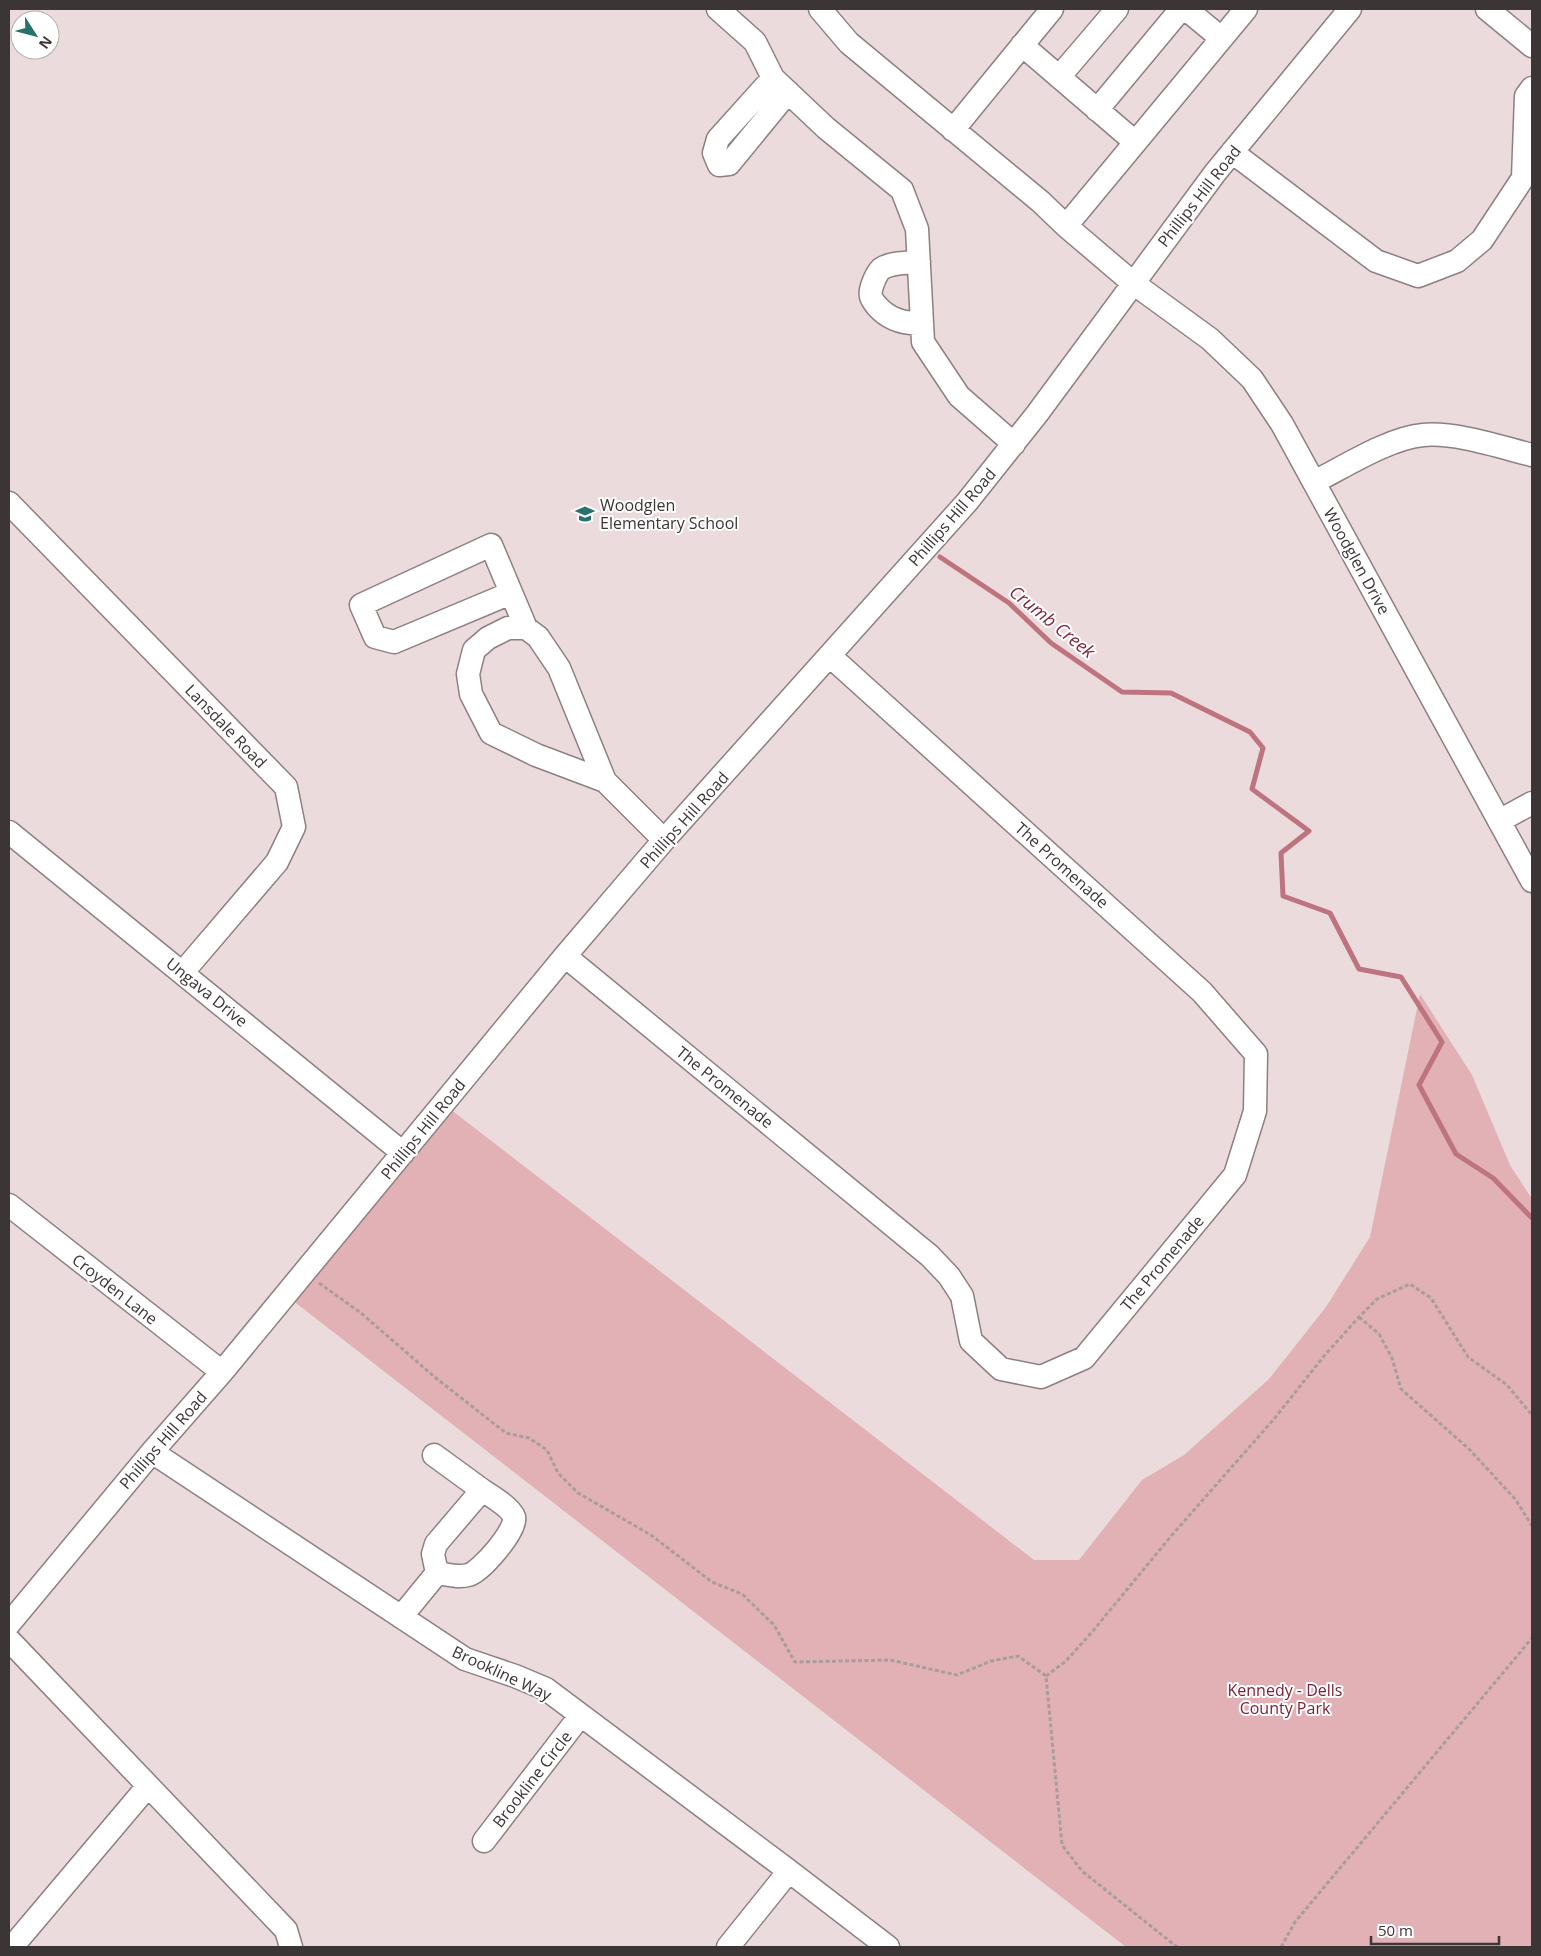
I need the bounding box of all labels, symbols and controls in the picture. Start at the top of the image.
north arrow [10,10,60,60]
text: N [35,33,57,53]
street label: Phillips Hill Road [1152,141,1246,251]
street label: Phillips Hill Road [903,463,1001,571]
place label: Woodglen Elementary School [600,494,738,534]
school or university icon: Woodglen Elementary School [574,503,596,525]
street label: Woodglen Drive [1319,504,1395,618]
water label: Crumb Creek [1005,579,1101,664]
street label: Lansdale Road [180,679,272,773]
street label: Phillips Hill Road [635,767,733,873]
street label: The Promenade [1010,817,1114,913]
street label: Ungava Drive [162,952,253,1032]
street label: The Promenade [672,1041,778,1133]
street label: Phillips Hill Road [376,1074,470,1184]
street label: The Promenade [1115,1210,1209,1316]
street label: Croyden Lane [68,1249,162,1329]
street label: Phillips Hill Road [114,1386,212,1494]
street label: Brookline Way [449,1640,556,1706]
park label: Kennedy - Dells County Park [1228,1679,1342,1719]
street label: Brookline Circle [487,1726,577,1832]
scale bar [1371,1914,1498,1946]
text: 50 m [1378,1920,1413,1940]

